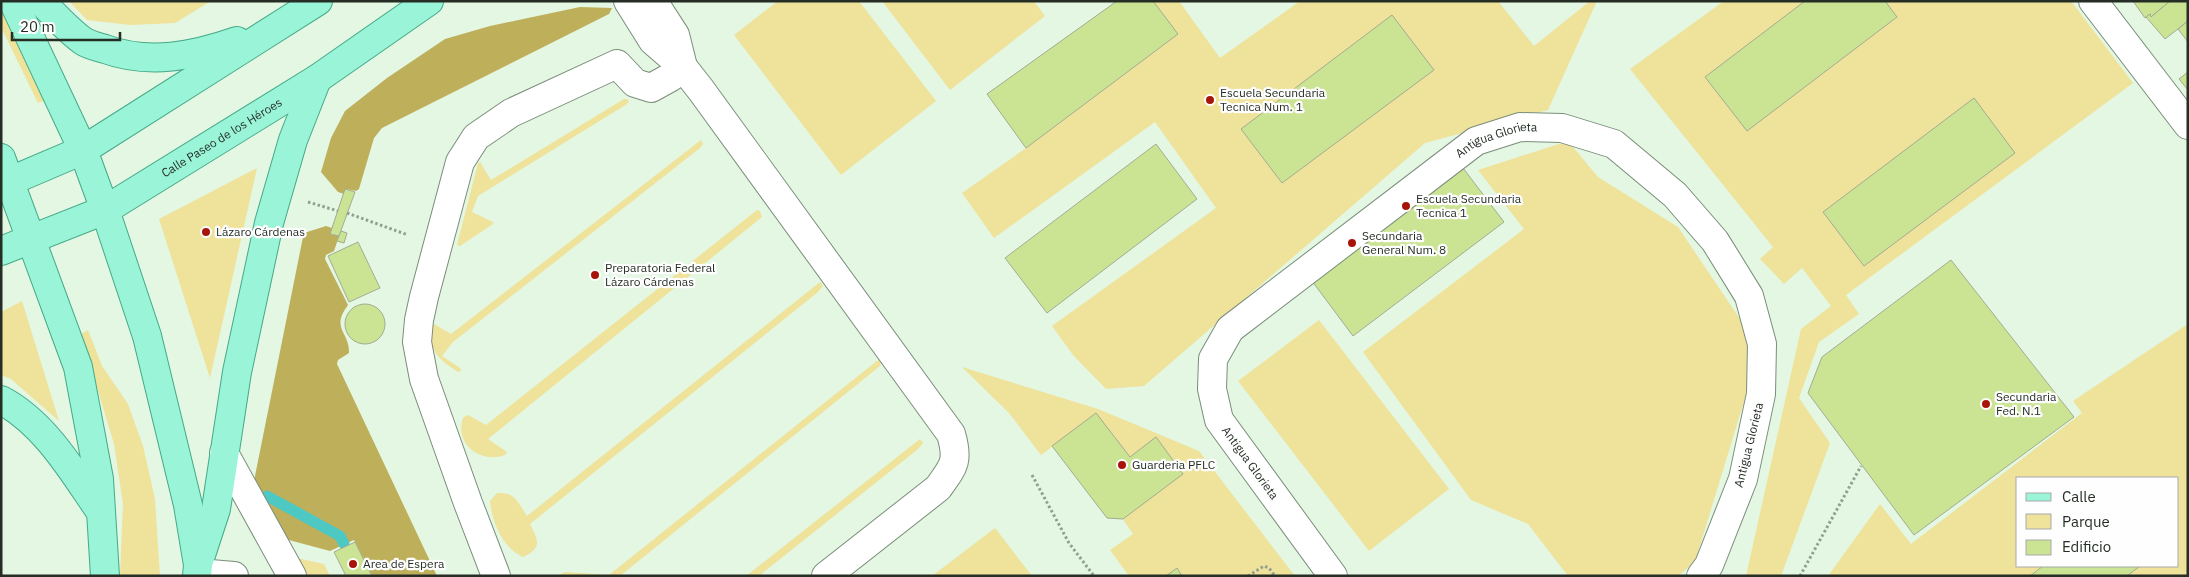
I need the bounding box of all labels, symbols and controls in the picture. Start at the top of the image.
scale bar [12,10,120,42]
text: 20 m [20,17,55,36]
place label: Escuela Secundaria Tecnica Num. 1 [1220,85,1326,114]
street label: Calle Paseo de los Héroes [158,94,285,180]
marker: Escuela Secundaria Tecnica Num. 1 [1204,94,1216,106]
street label: Antigua Glorieta [1452,119,1538,161]
place label: Escuela Secundaria Tecnica 1 [1416,191,1522,220]
marker: Escuela Secundaria Tecnica 1 [1400,200,1412,212]
place label: Lázaro Cárdenas [216,224,305,239]
marker: Lázaro Cárdenas [200,226,212,238]
place label: Secundaria General Num. 8 [1362,228,1446,257]
marker: Secundaria General Num. 8 [1346,237,1358,249]
place label: Preparatoria Federal Lázaro Cárdenas [605,260,715,289]
marker: Preparatoria Federal Lázaro Cárdenas [589,269,601,281]
place label: Secundaria Fed. N.1 [1996,389,2057,418]
marker: Secundaria Fed. N.1 [1980,398,1992,410]
street label: Antigua Glorieta [1731,400,1766,489]
street label: Antigua Glorieta [1219,423,1282,503]
place label: Guarderia PFLC [1132,457,1216,472]
marker: Guarderia PFLC [1116,459,1128,471]
legend [2016,477,2179,567]
text: Calle [2062,487,2096,506]
text: Parque [2062,512,2110,531]
text: Edificio [2062,537,2111,556]
place label: Area de Espera [363,556,445,571]
marker: Area de Espera [347,558,359,570]

